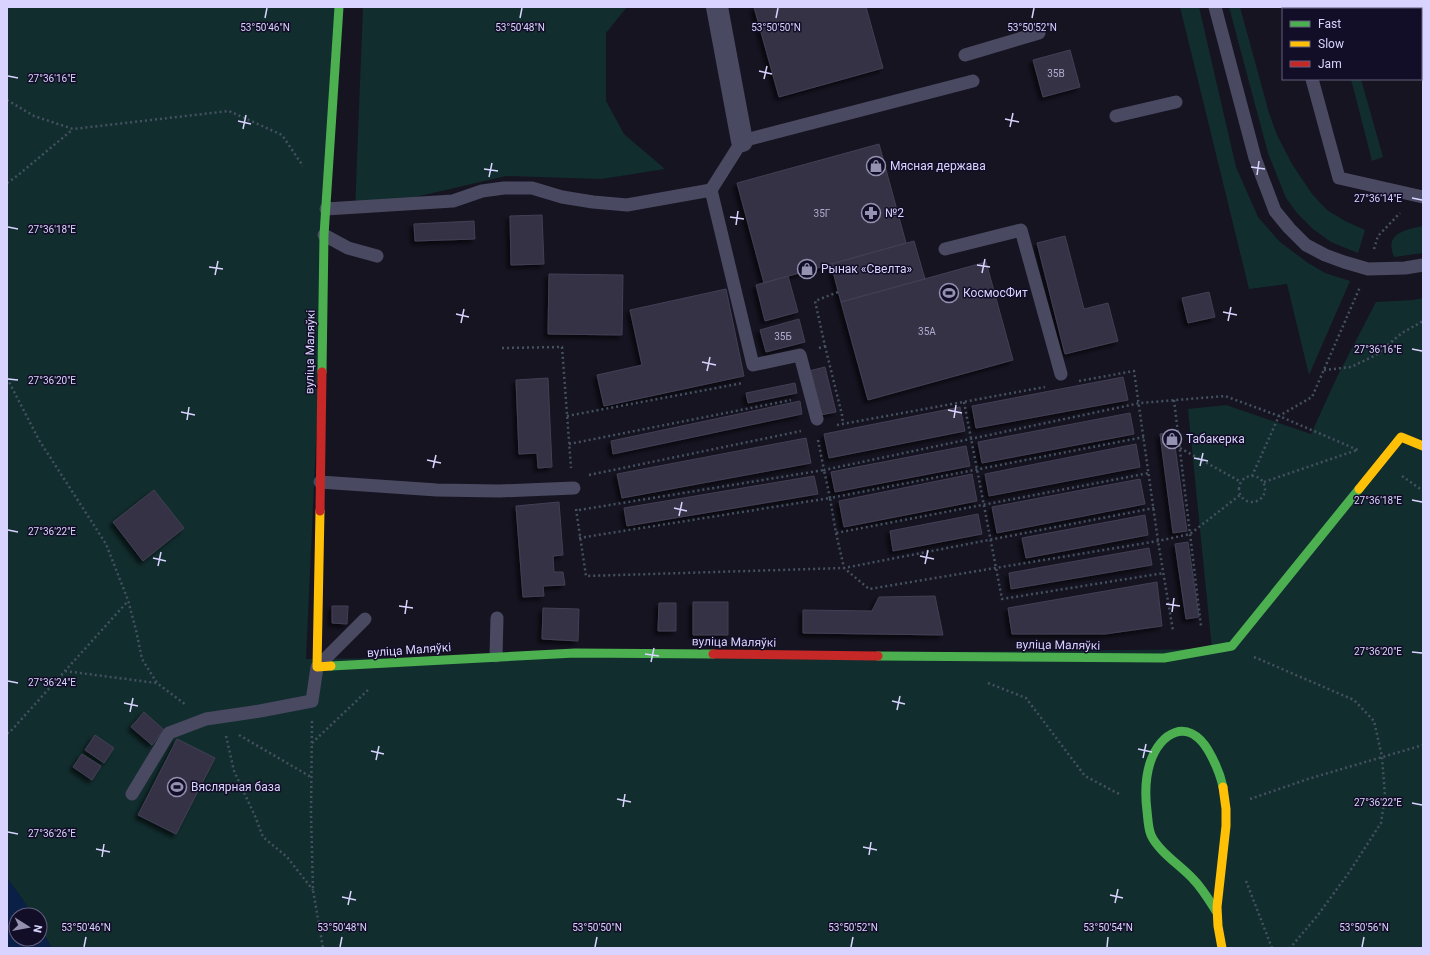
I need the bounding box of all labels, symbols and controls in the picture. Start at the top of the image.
legend [1282,8,1422,80]
text: Fast [1318,17,1341,31]
text: 53°50'46"N [240,22,290,33]
text: 53°50'48"N [495,22,545,33]
text: 53°50'50"N [751,22,801,33]
text: 53°50'52"N [1007,22,1057,33]
text: Slow [1318,37,1344,51]
text: Jam [1318,57,1342,71]
house number: 35В [1047,68,1065,79]
text: 27°36'16"E [28,73,76,84]
shop icon: Мясная держава [865,155,887,177]
place label: Мясная держава [890,159,986,173]
text: 27°36'14"E [1354,193,1402,204]
pharmacy icon: №2 [860,202,882,224]
place label: №2 [885,206,904,220]
house number: 35Г [814,208,831,219]
text: 27°36'18"E [28,224,76,235]
shop icon: Рынак «Свелта» [796,258,818,280]
place label: Рынак «Свелта» [821,262,913,276]
sports icon: КосмосФит [938,282,960,304]
place label: КосмосФит [963,286,1028,300]
street label: вуліца Маляўкі [302,310,318,394]
house number: 35А [918,326,936,337]
house number: 35Б [774,331,792,342]
text: 27°36'16"E [1354,344,1402,355]
text: 27°36'20"E [28,375,76,386]
shop icon: Табакерка [1161,428,1183,450]
place label: Табакерка [1186,432,1245,446]
text: 27°36'18"E [1354,495,1402,506]
text: 27°36'22"E [28,526,76,537]
street label: вуліца Маляўкі [692,634,776,650]
street label: вуліца Маляўкі [1016,637,1100,653]
street label: вуліца Маляўкі [366,640,452,660]
text: 27°36'20"E [1354,646,1402,657]
text: 27°36'24"E [28,677,76,688]
sports icon: Вяслярная база [166,776,188,798]
place label: Вяслярная база [191,780,280,794]
text: 27°36'22"E [1354,797,1402,808]
text: 27°36'26"E [28,828,76,839]
north arrow [8,907,48,947]
text: 53°50'46"N [61,922,111,933]
text: 53°50'48"N [317,922,367,933]
text: 53°50'50"N [572,922,622,933]
text: 53°50'52"N [828,922,878,933]
text: 53°50'54"N [1083,922,1133,933]
text: 53°50'56"N [1339,922,1389,933]
text: N [30,924,44,934]

